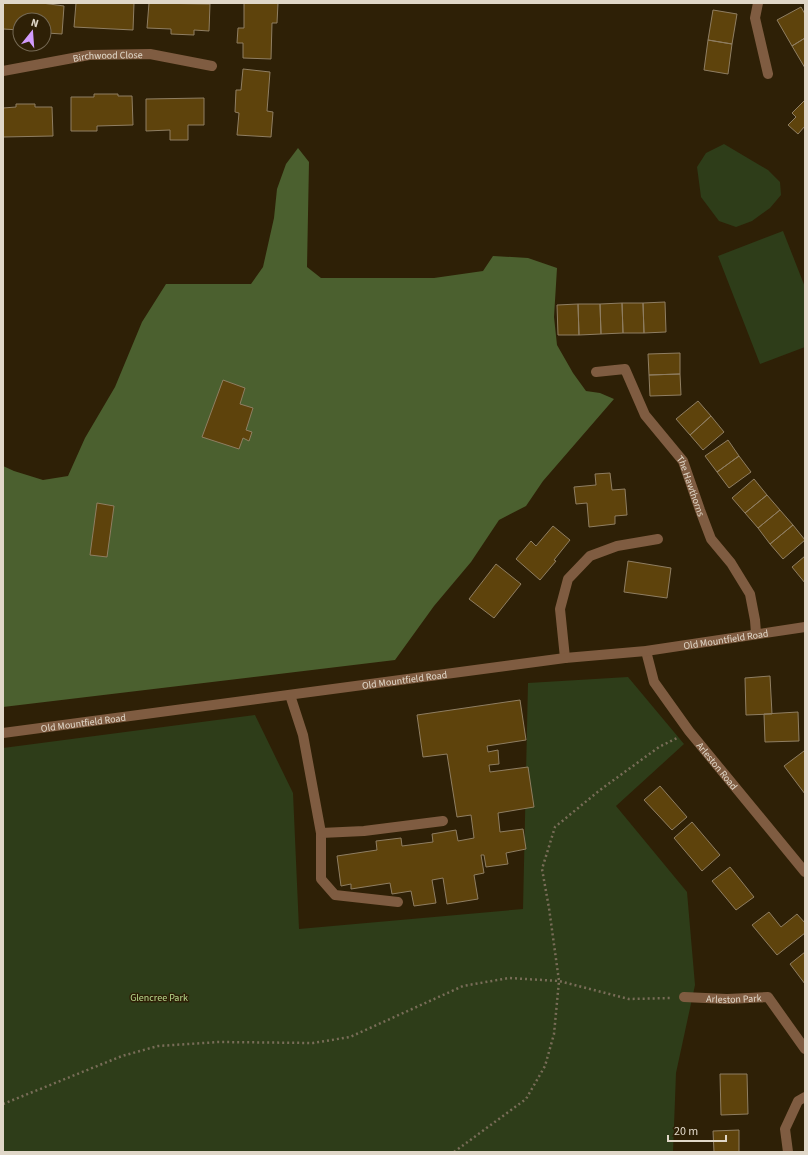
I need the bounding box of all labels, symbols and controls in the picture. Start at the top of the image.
north arrow [12,12,52,52]
text: N [29,15,40,31]
street label: Birchwood Close [72,48,143,66]
street label: The Hawthorns [673,453,708,519]
street label: Old Mountfield Road [683,627,769,653]
street label: Old Mountfield Road [361,668,448,693]
street label: Old Mountfield Road [40,711,127,736]
street label: Arleston Road [693,739,741,793]
park label: Glencree Park [130,991,188,1005]
street label: Arleston Park [706,991,762,1007]
scale bar [668,1117,726,1143]
text: 20 m [674,1123,698,1140]

